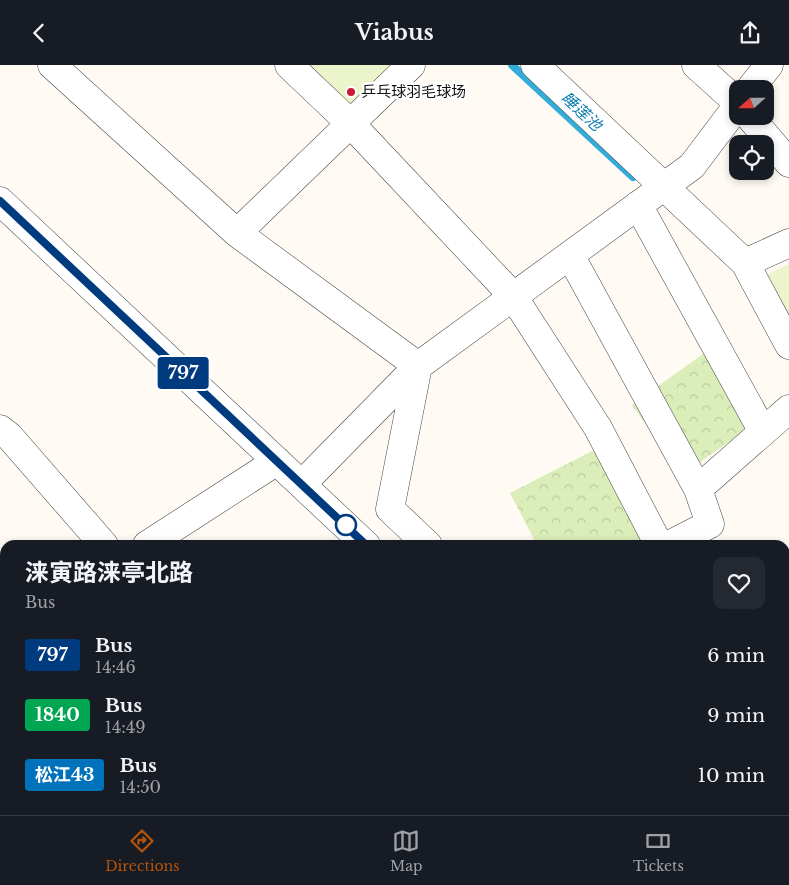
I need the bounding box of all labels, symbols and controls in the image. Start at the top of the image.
icon: back [25,19,53,47]
text: Viabus [355,19,434,46]
icon: share [736,19,764,47]
north arrow [729,80,774,125]
map controls [729,80,774,180]
place label: 乒乓球羽毛球场 [361,82,466,101]
marker: 乒乓球羽毛球场 [345,86,357,98]
water label: 睡莲池 [558,87,608,136]
button: locate [729,135,774,180]
line badge: 797 [154,357,212,389]
text: 797 [168,362,198,384]
unlabelled marker [335,514,357,536]
button: heart [713,557,765,609]
text: 涞寅路涞亭北路 [25,558,193,587]
text: Bus [25,592,55,612]
text: Bus [95,634,132,657]
text: 797 [37,644,68,666]
text: 6 min [707,644,765,667]
text: 14:46 [95,657,136,677]
text: Bus [105,694,142,717]
text: 1840 [35,704,80,726]
text: 9 min [707,704,765,727]
text: 14:49 [105,717,146,737]
text: Bus [119,754,157,777]
text: 松江43 [35,764,94,786]
text: 10 min [698,764,765,787]
text: 14:50 [119,777,161,797]
tab: Directions [105,827,180,875]
tab: Map [390,827,423,875]
tab: Tickets [633,827,684,875]

